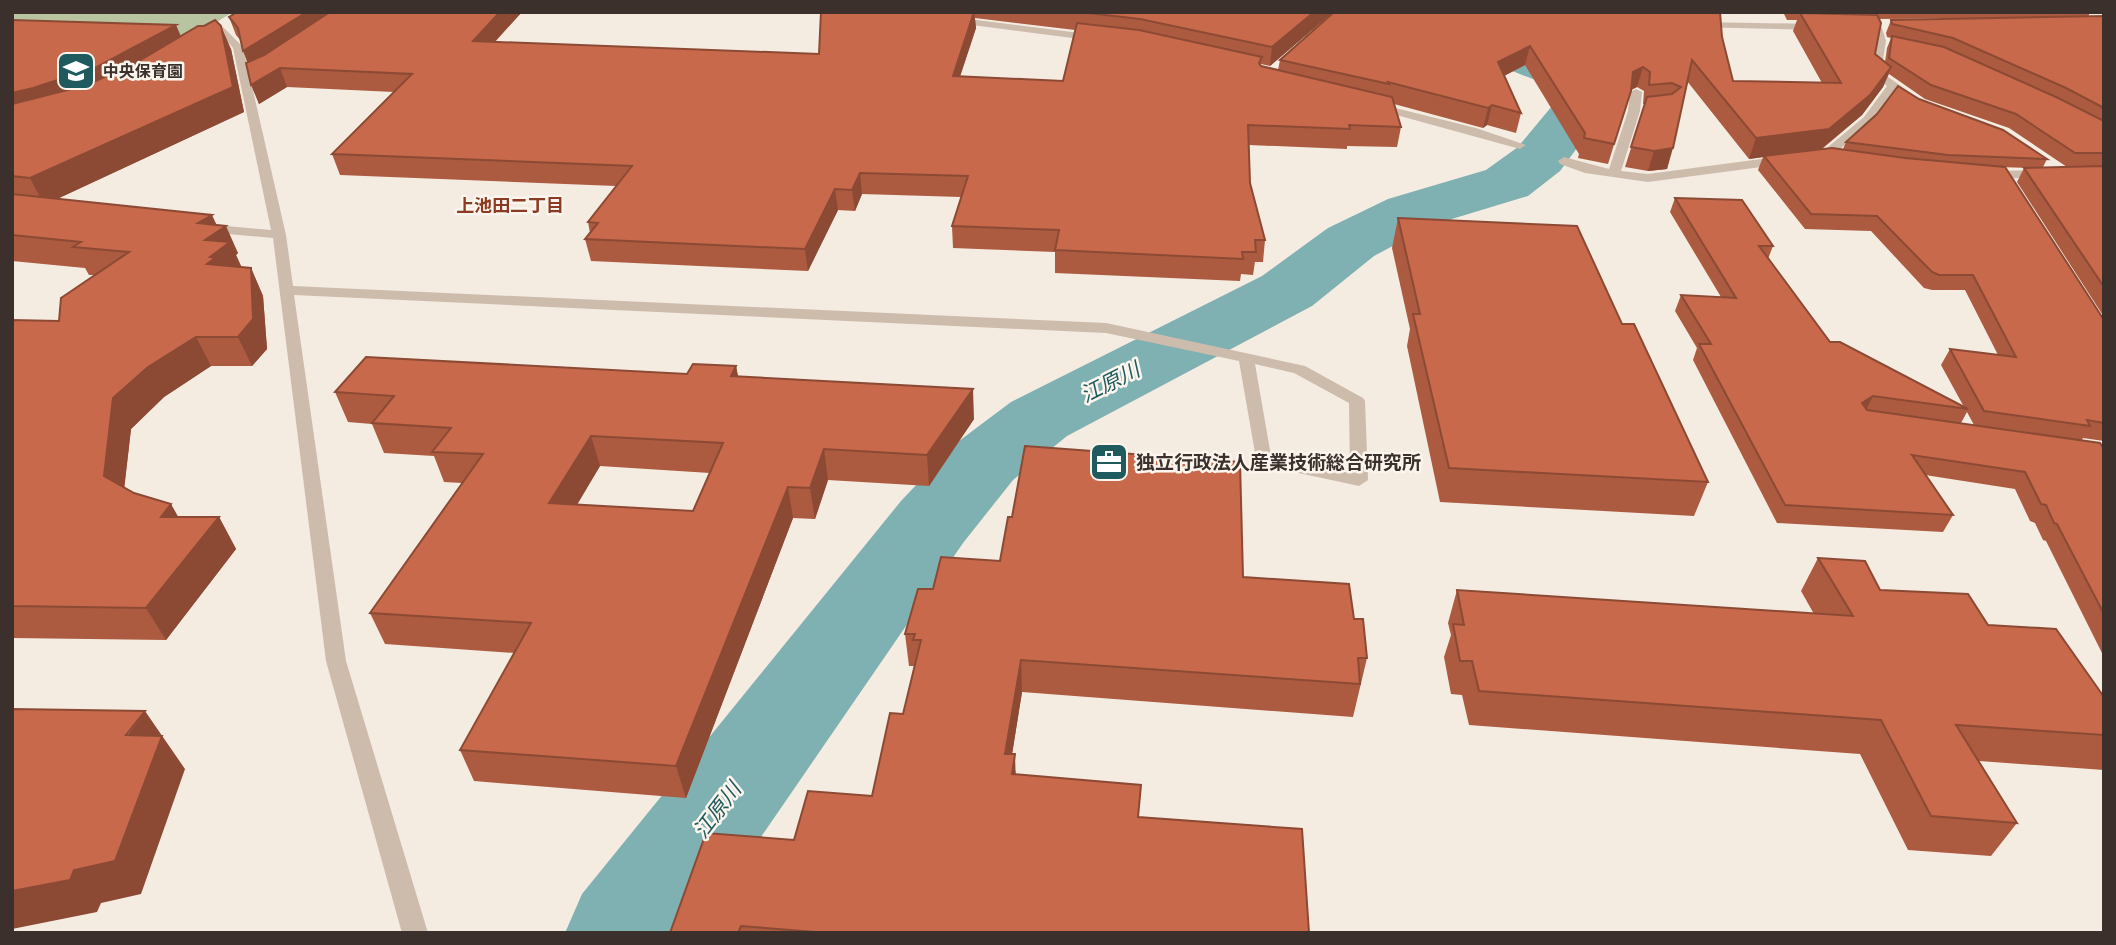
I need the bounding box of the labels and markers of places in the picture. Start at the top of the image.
school or university icon: 中央保育園 [55,50,97,92]
place label: 中央保育園 [103,61,183,82]
office icon: 独立行政法人産業技術総合研究所 [1088,441,1130,483]
place label: 独立行政法人産業技術総合研究所 [1136,450,1421,475]

